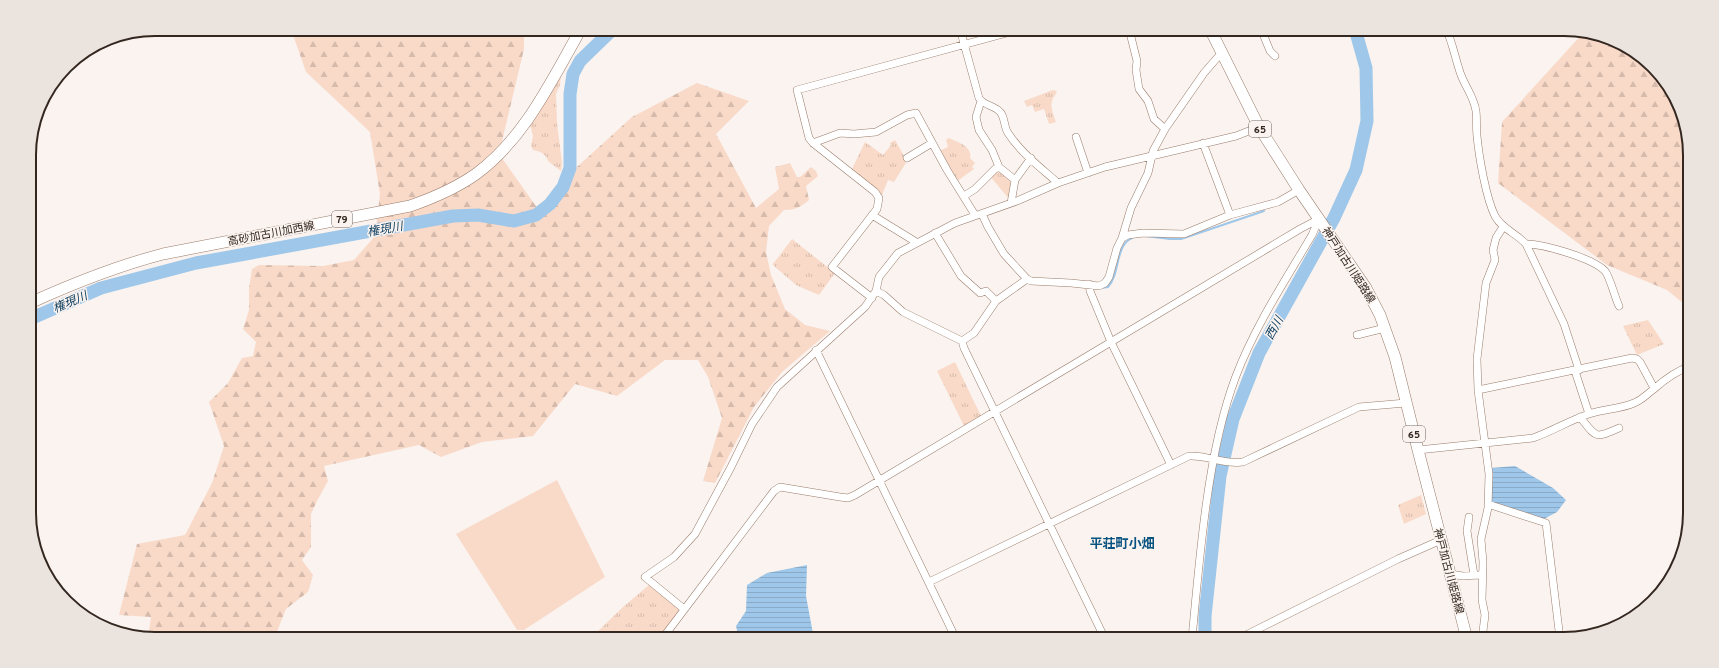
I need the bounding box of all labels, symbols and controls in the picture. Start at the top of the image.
road number: 65 [1249,121,1271,137]
road number: 79 [332,211,352,227]
street label: 高砂加古川加西線 [227,219,316,249]
water label: 権現川 [366,219,406,241]
street label: 神戸加古川姫路線 [1318,225,1378,306]
water label: 権現川 [51,288,92,317]
water label: 西川 [1262,312,1289,343]
road number: 65 [1403,426,1425,442]
street label: 神戸加古川姫路線 [1430,527,1466,616]
district label: 平荘町小畑 [1089,537,1155,553]

